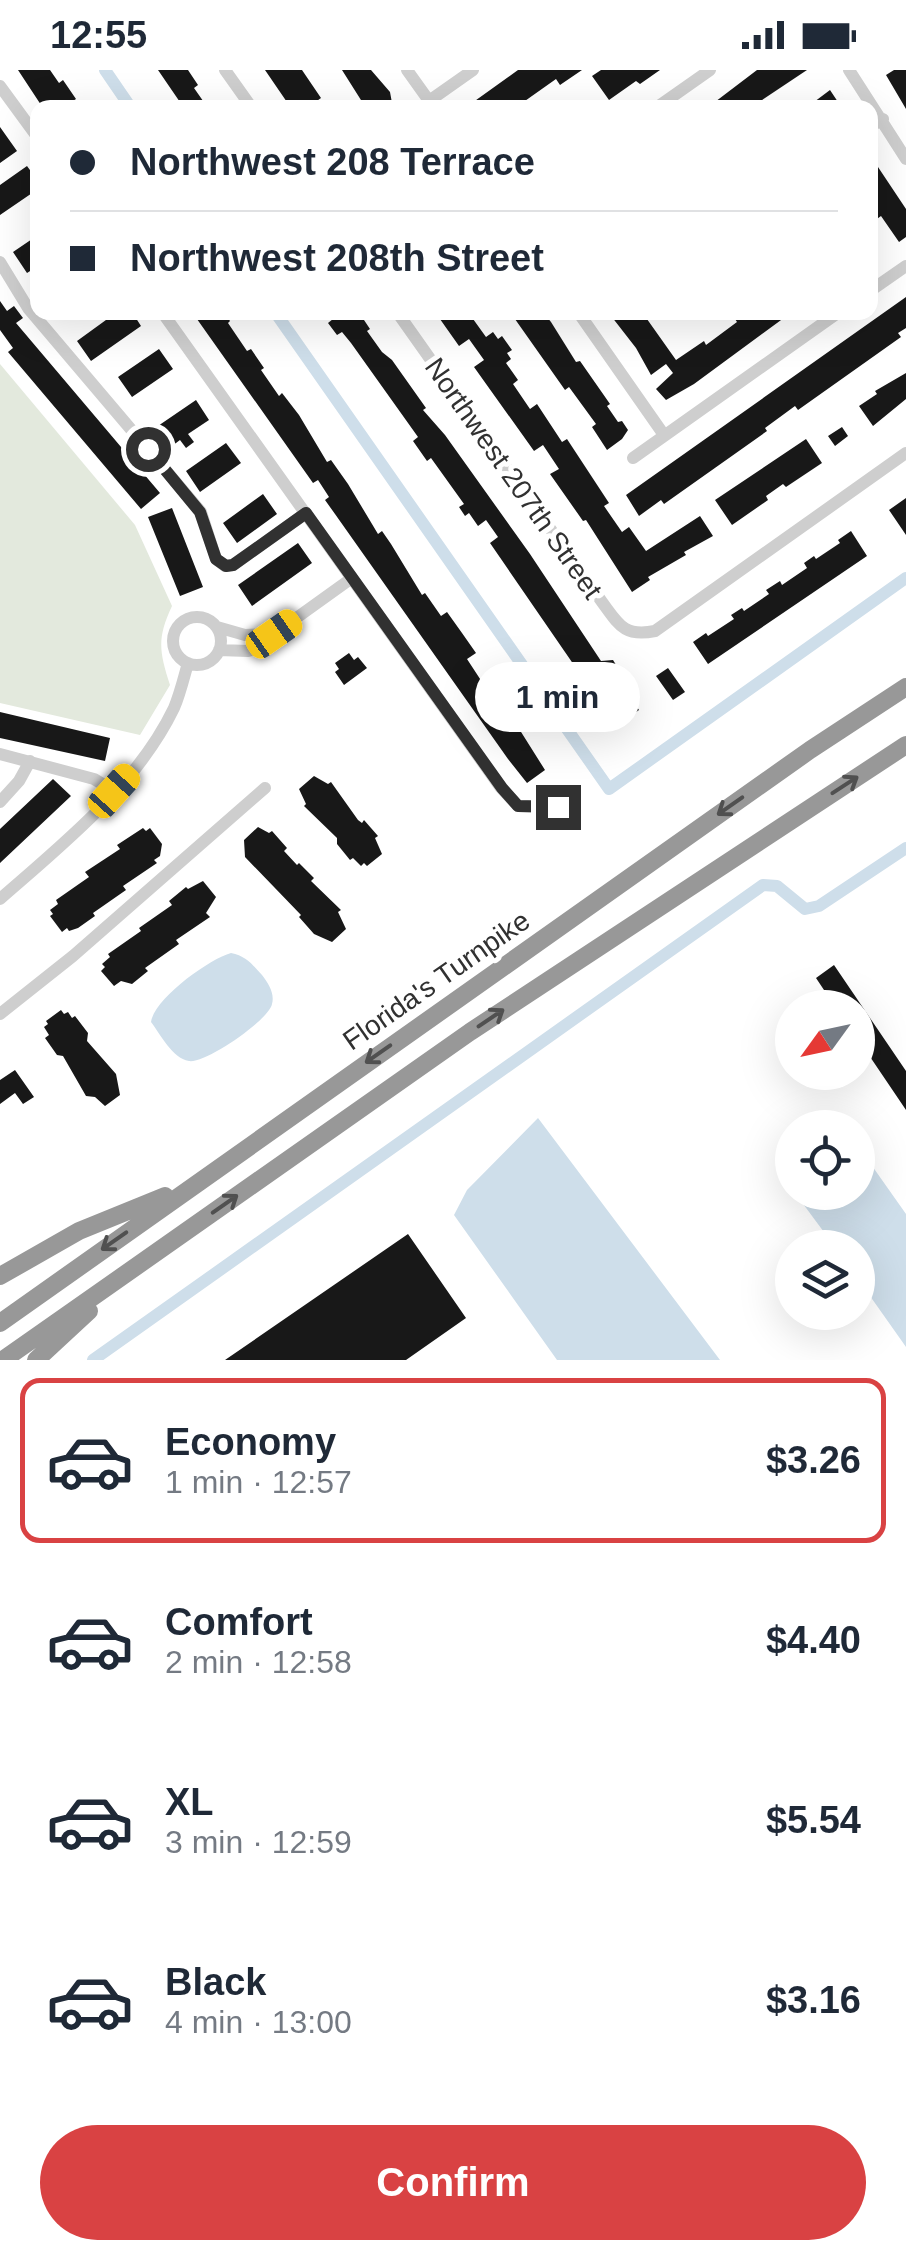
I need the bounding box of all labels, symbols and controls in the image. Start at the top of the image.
text: 12:55 [50,14,147,56]
text: Northwest 208 Terrace [130,141,535,183]
text: Northwest 208th Street [130,237,544,279]
street label: Northwest 207th Street [419,352,609,605]
route start [126,427,171,472]
car [241,605,307,663]
callout: 1 min [476,662,640,732]
text: 1 min [516,679,599,715]
car [83,759,145,823]
one-way arrow [831,775,858,795]
route end [536,785,581,830]
one-way arrow [717,795,744,816]
street label: Florida's Turnpike [337,905,535,1056]
north arrow [775,990,875,1090]
map controls [775,990,875,1330]
one-way arrow [477,1008,505,1029]
one-way arrow [365,1043,393,1064]
button: locate [775,1110,875,1210]
one-way arrow [210,1194,238,1215]
one-way arrow [101,1230,128,1251]
button: layers [775,1230,875,1330]
icon: car [45,1416,135,1506]
text: Economy [165,1421,336,1463]
text: $3.26 [766,1439,861,1481]
text: 1 min · 12:57 [165,1464,352,1500]
icon: car [45,1596,135,1686]
text: Comfort [165,1601,313,1643]
text: $4.40 [766,1619,861,1661]
text: 2 min · 12:58 [165,1644,352,1680]
icon: car [45,1776,135,1866]
text: XL [165,1781,214,1823]
text: $5.54 [766,1799,861,1841]
text: 3 min · 12:59 [165,1824,352,1860]
icon: car [45,1956,135,2046]
text: Black [165,1961,266,2003]
text: $3.16 [766,1979,861,2021]
text: 4 min · 13:00 [165,2004,352,2040]
button: Confirm [40,2125,866,2240]

